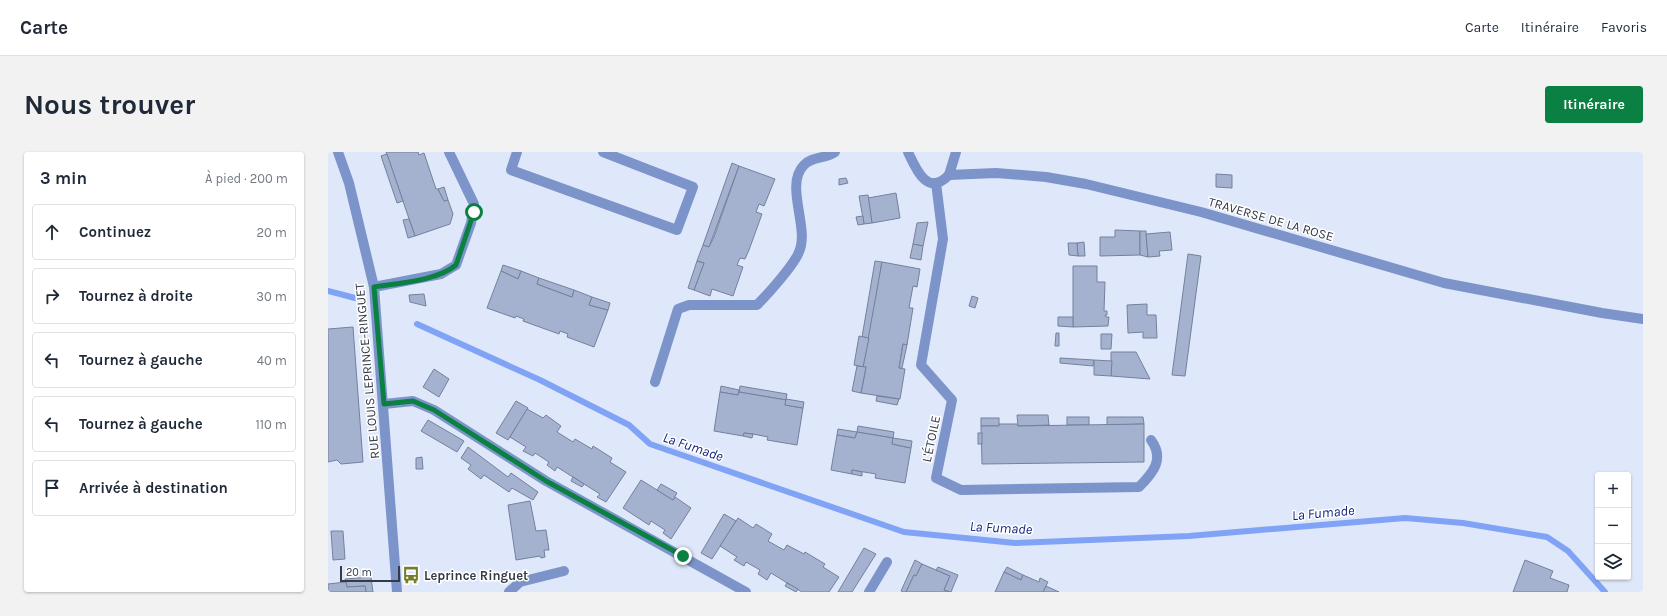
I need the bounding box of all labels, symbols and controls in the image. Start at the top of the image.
text: Carte [20,17,68,39]
text: Carte [1465,19,1499,36]
text: Itinéraire [1521,19,1579,36]
text: Favoris [1601,19,1647,36]
button: Itinéraire [1545,86,1643,123]
text: Nous trouver [24,88,195,121]
text: 3 min [40,168,87,188]
text: À pied · 200 m [205,171,288,186]
street label: TRAVERSE DE LA ROSE [1207,194,1335,244]
route start [465,203,483,221]
icon: ahead [41,221,63,243]
text: Continuez [79,223,151,241]
text: 20 m [257,225,287,240]
street label: RUE LOUIS LEPRINCE-RINGUET [352,282,382,460]
icon: right [41,285,63,307]
text: Tournez à droite [79,287,193,305]
text: 30 m [256,289,287,304]
icon: left [41,349,63,371]
text: Tournez à gauche [79,351,203,369]
text: 40 m [257,353,287,368]
icon: left [41,413,63,435]
street label: L'ÉTOILE [917,414,943,464]
text: Tournez à gauche [79,415,203,433]
text: 110 m [255,417,287,432]
water label: La Fumade [661,429,726,465]
map controls [1595,472,1631,580]
button: + [1595,472,1631,508]
icon: arrive [41,477,63,499]
text: Arrivée à destination [79,479,228,497]
water label: La Fumade [1291,502,1355,524]
button: − [1595,508,1631,544]
water label: La Fumade [969,518,1033,538]
button: layers [1595,544,1631,580]
route end [674,547,692,565]
scale bar [340,564,400,583]
bus stop icon: Leprince Ringuet [401,565,421,585]
text: 20 m [346,566,372,579]
place label: Leprince Ringuet [424,568,528,583]

